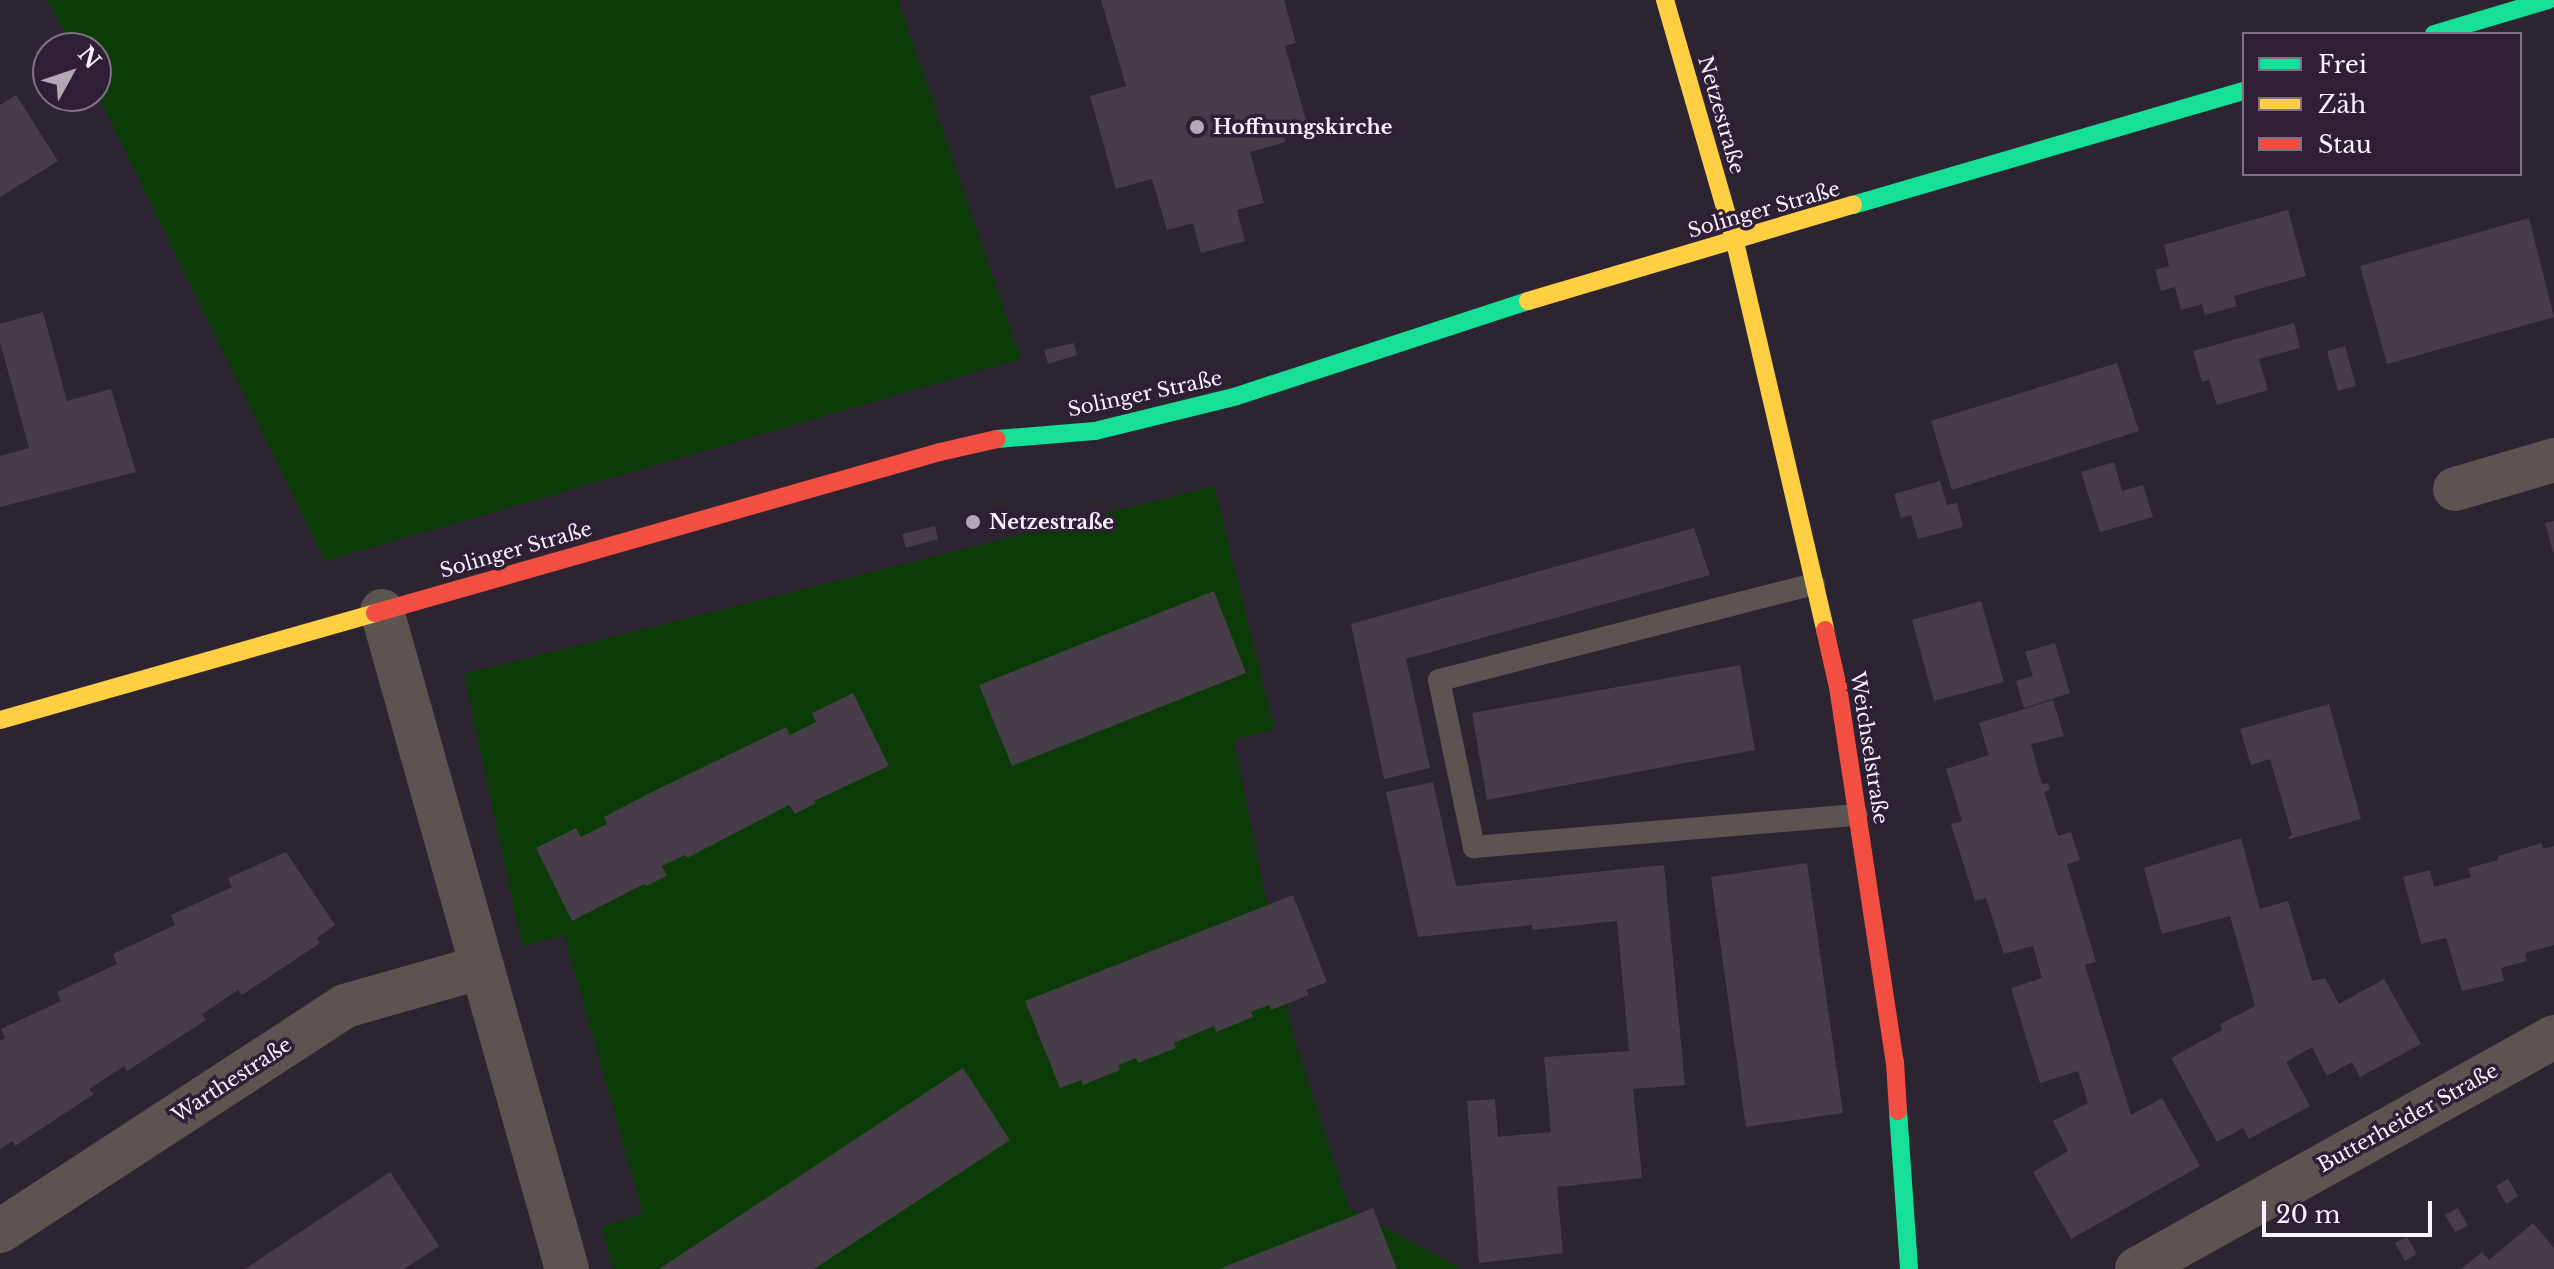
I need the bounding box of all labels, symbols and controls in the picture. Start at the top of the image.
north arrow [32,32,112,112]
legend [2242,32,2522,176]
text: N [72,41,106,74]
text: Frei [2318,50,2367,79]
street label: Netzestraße [1693,53,1749,177]
text: Zäh [2318,90,2366,119]
place label: Hoffnungskirche [1213,115,1392,139]
marker: Hoffnungskirche [1188,118,1206,136]
text: Stau [2318,130,2372,159]
street label: Solinger Straße [1685,177,1843,243]
street label: Solinger Straße [1065,366,1225,422]
place label: Netzestraße [989,510,1114,534]
marker: Netzestraße [964,513,982,531]
street label: Solinger Straße [437,517,595,583]
street label: Weichselstraße [1845,670,1893,826]
street label: Warthestraße [168,1032,296,1128]
street label: Butterheider Straße [2313,1058,2503,1178]
scale bar [2266,1185,2436,1235]
text: 20 m [2276,1200,2341,1229]

